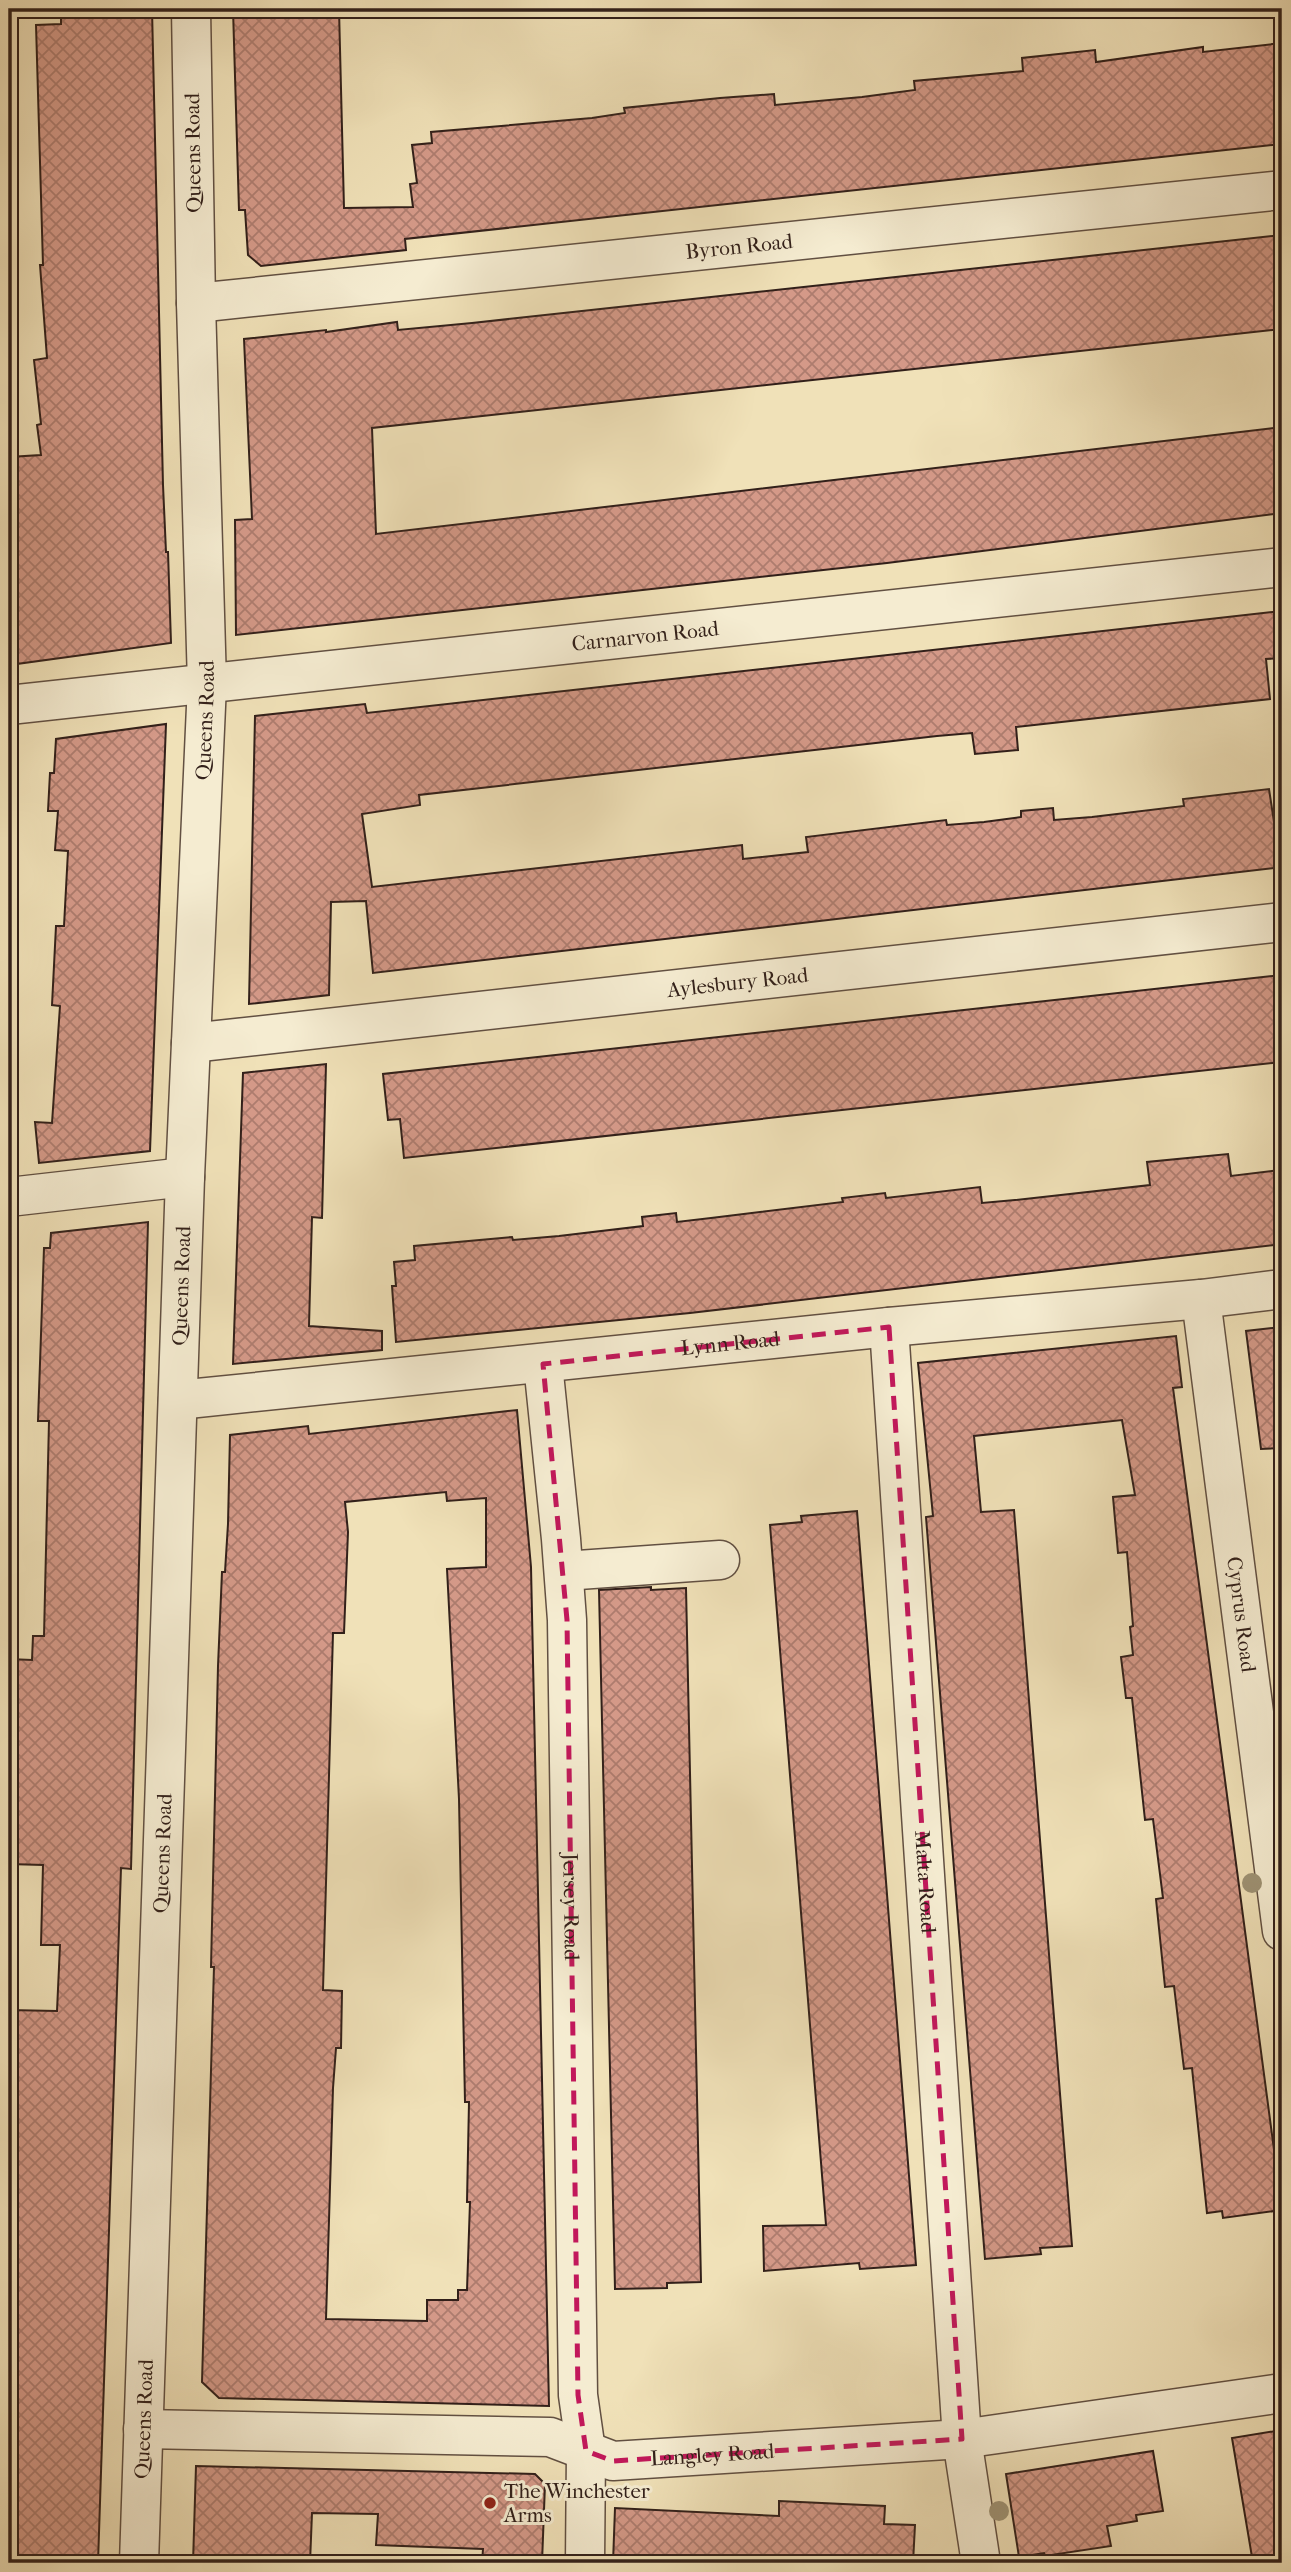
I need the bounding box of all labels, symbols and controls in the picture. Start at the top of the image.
street label: Queens Road [180,92,206,213]
street label: Byron Road [684,229,794,264]
street label: Carnarvon Road [571,616,721,656]
street label: Queens Road [191,659,219,781]
street label: Aylesbury Road [665,963,810,1002]
street label: Queens Road [167,1225,195,1346]
street label: Lynn Road [680,1326,781,1360]
street label: Cyprus Road [1222,1555,1261,1674]
street label: Queens Road [149,1792,177,1914]
street label: Malta Road [910,1830,941,1935]
street label: Jersey Road [558,1851,584,1961]
street label: Queens Road [130,2358,158,2479]
street label: Langley Road [650,2439,776,2471]
place label: The Winchester Arms [503,2479,650,2527]
marker: The Winchester Arms [482,2495,498,2511]

